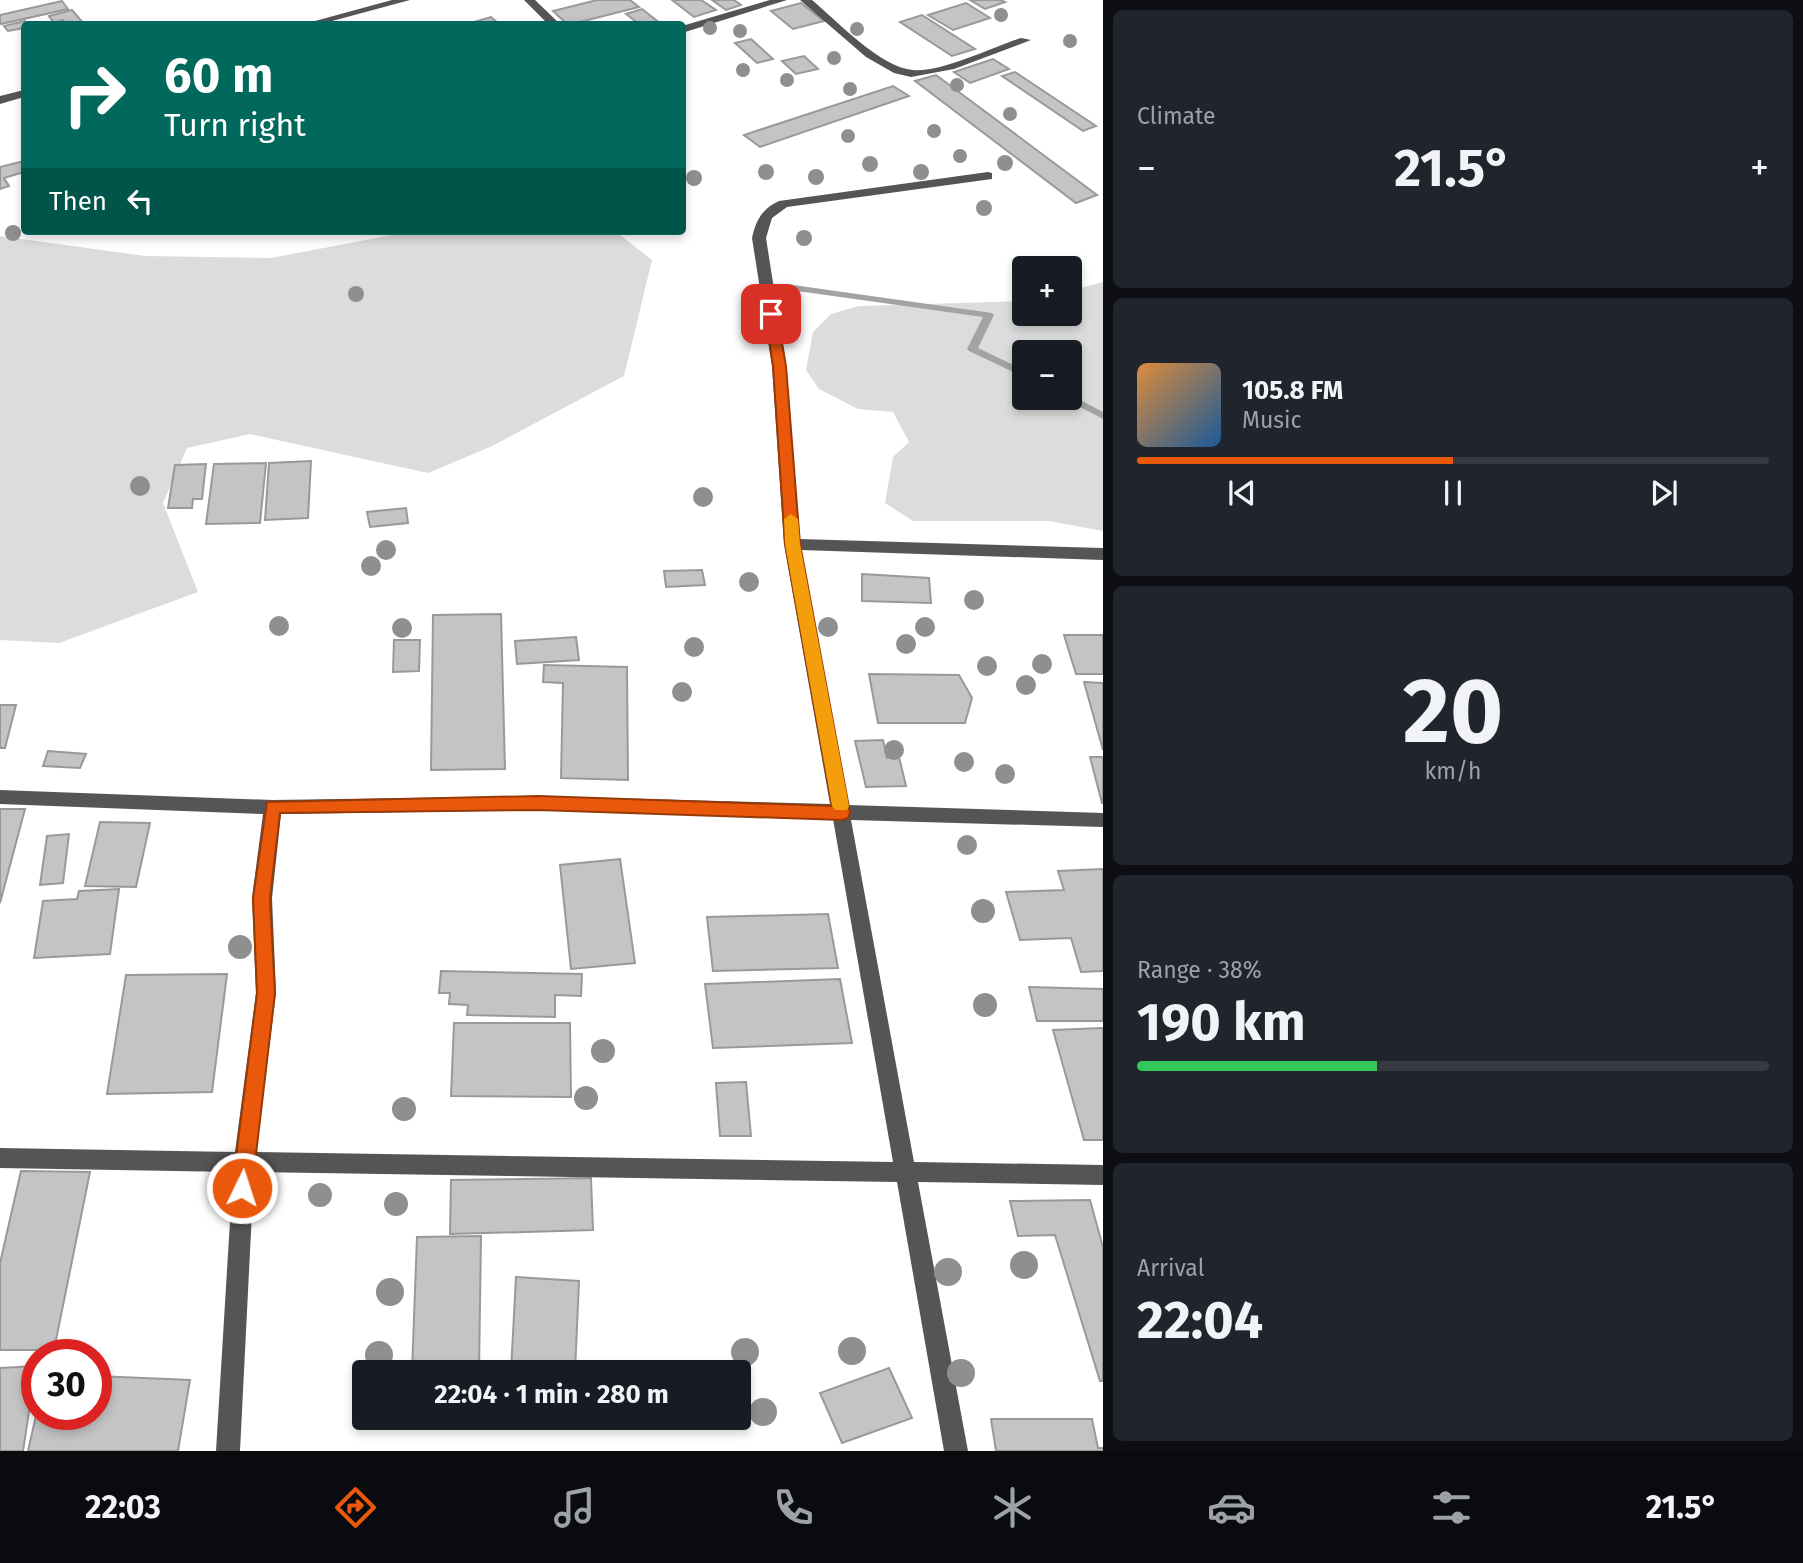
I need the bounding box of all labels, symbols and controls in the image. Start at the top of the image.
text: 60 m [164,46,273,105]
icon: right [49,49,140,140]
text: Climate [1137,102,1216,130]
text: Turn right [164,106,306,144]
text: 21.5° [1394,137,1512,200]
text: − [1137,145,1156,191]
text: + [1750,145,1769,191]
icon: left [121,182,159,220]
text: Then [49,186,107,217]
map controls [1012,256,1082,410]
button: + [1012,256,1082,326]
pin [741,284,801,344]
icon: arrive [752,295,790,333]
button: − [1012,340,1082,410]
text: 105.8 FM [1242,375,1343,406]
text: Music [1242,406,1302,434]
icon: previous [1223,474,1261,512]
icon: pause [1434,474,1472,512]
icon: next [1645,474,1683,512]
text: 20 [1403,657,1503,766]
text: km/h [1425,757,1481,785]
text: Range · 38% [1137,956,1262,984]
text: 190 km [1137,991,1306,1054]
position arrow [205,1151,279,1225]
text: Arrival [1137,1254,1204,1282]
text: 22:04 [1137,1289,1263,1352]
speed limit sign: 30 [21,1339,112,1430]
text: 22:04 · 1 min · 280 m [434,1379,669,1410]
icon: directions [331,1483,380,1532]
icon: music [550,1483,599,1532]
icon: phone [769,1483,818,1532]
icon: climate [988,1483,1037,1532]
icon: car [1207,1483,1256,1532]
icon: filters [1427,1483,1476,1532]
text: 22:03 [85,1488,161,1526]
text: 21.5° [1646,1488,1718,1526]

